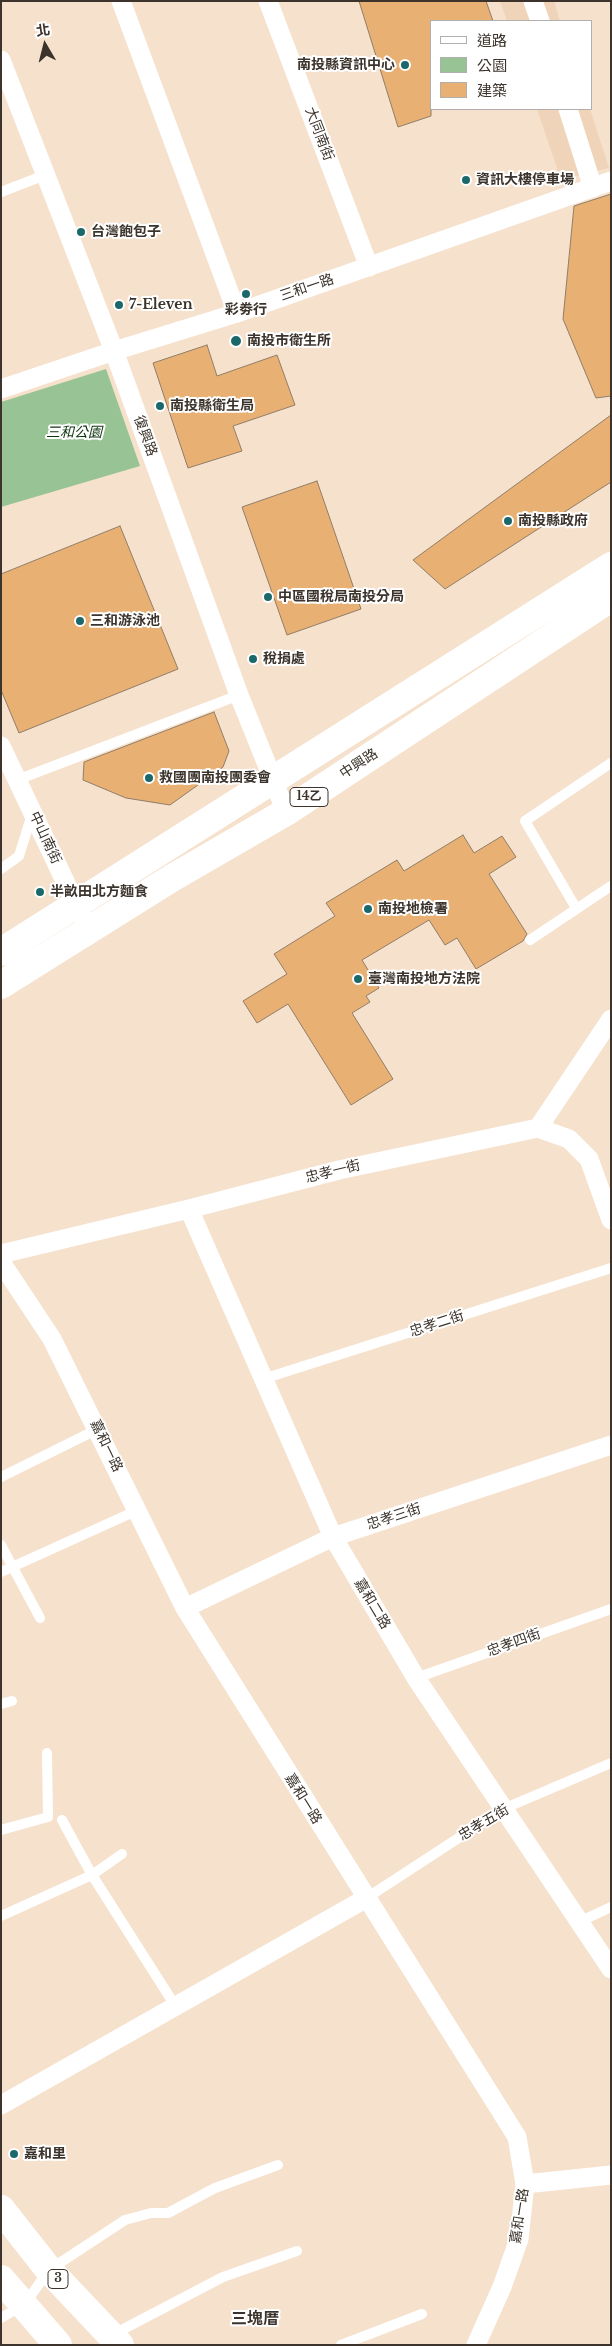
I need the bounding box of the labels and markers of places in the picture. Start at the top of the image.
place label: 南投縣資訊中心 [297,57,395,73]
marker: 南投縣資訊中心 [399,59,411,71]
place label: 資訊大樓停車場 [476,172,574,188]
marker: 資訊大樓停車場 [460,174,472,186]
place label: 台灣飽包子 [91,224,161,240]
marker: 台灣飽包子 [75,226,87,238]
marker: 彩劵行 [240,288,252,300]
place label: 7-Eleven [129,297,193,313]
marker: 7-Eleven [113,299,125,311]
place label: 彩劵行 [225,302,267,318]
place label: 南投市衛生所 [247,333,331,349]
marker: 南投市衛生所 [229,334,243,348]
place label: 南投縣衛生局 [170,398,254,414]
marker: 南投縣衛生局 [154,400,166,412]
place label: 南投縣政府 [518,513,588,529]
marker: 南投縣政府 [502,515,514,527]
place label: 中區國稅局南投分局 [278,589,404,605]
marker: 中區國稅局南投分局 [262,591,274,603]
place label: 三和游泳池 [90,613,160,629]
marker: 三和游泳池 [74,615,86,627]
place label: 稅捐處 [263,651,305,667]
marker: 稅捐處 [247,653,259,665]
place label: 救國團南投團委會 [159,770,271,786]
marker: 救國團南投團委會 [143,772,155,784]
place label: 半畝田北方麵食 [50,884,148,900]
marker: 半畝田北方麵食 [34,886,46,898]
place label: 南投地檢署 [378,901,448,917]
marker: 南投地檢署 [362,903,374,915]
place label: 臺灣南投地方法院 [368,971,480,987]
marker: 臺灣南投地方法院 [352,973,364,985]
place label: 嘉和里 [24,2146,66,2162]
marker: 嘉和里 [8,2148,20,2160]

